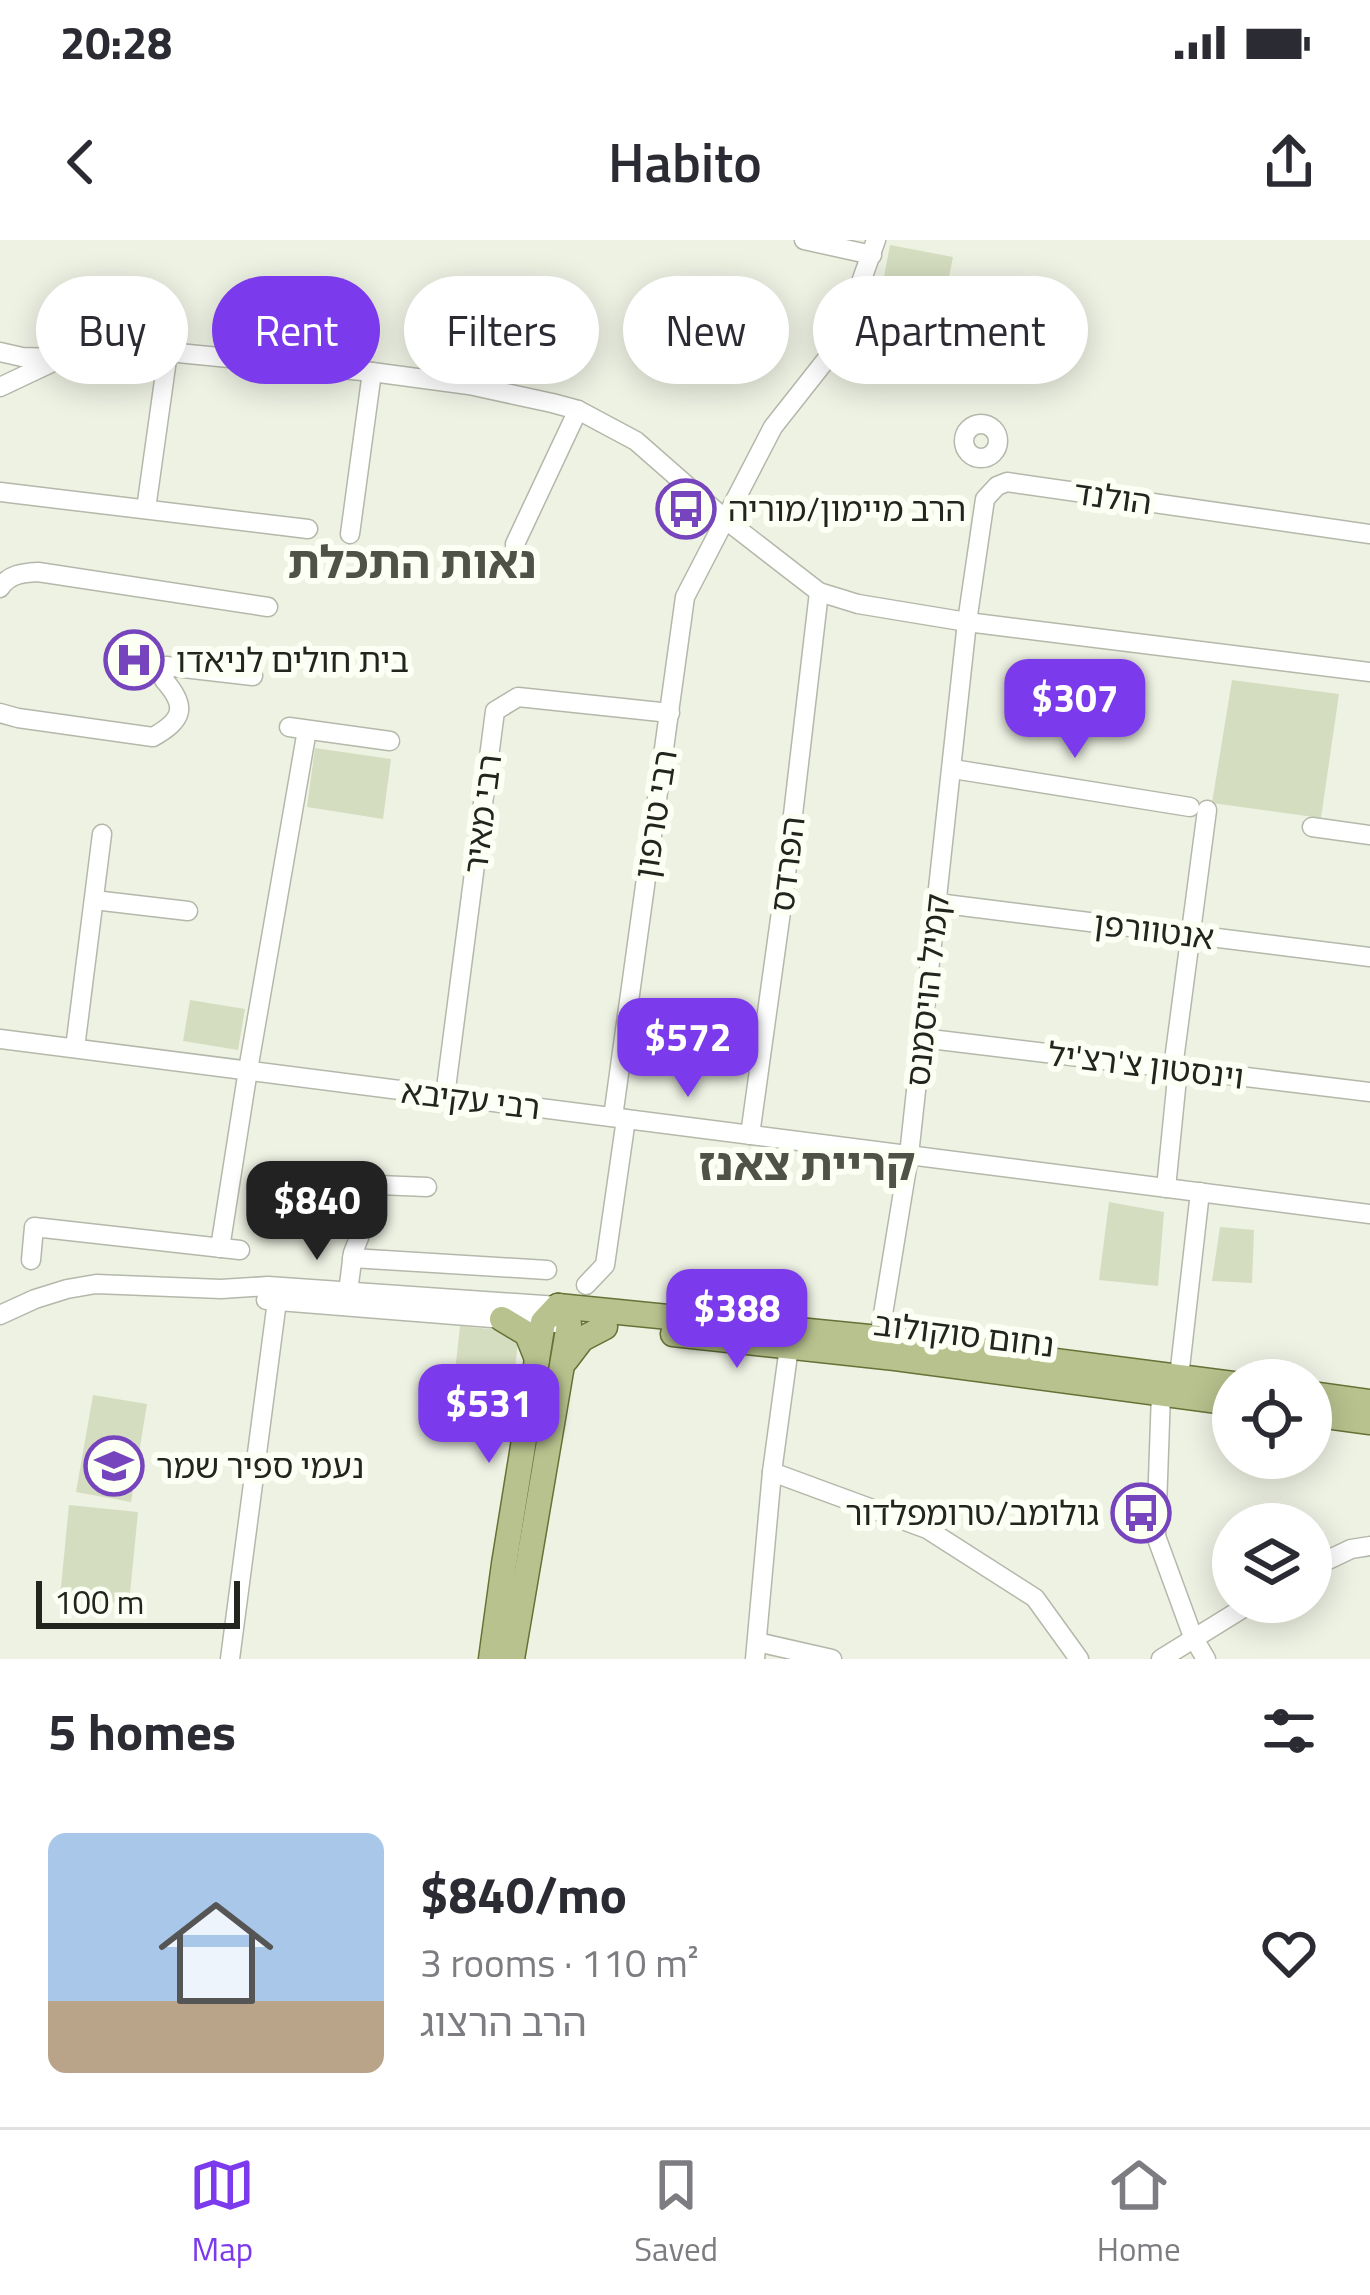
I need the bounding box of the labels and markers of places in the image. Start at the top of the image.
bus stop icon: הרב מיימון/מוריה [655,478,717,540]
place label: הרב מיימון/מוריה [728,484,966,534]
hospital icon: בית חולים לניאדו [103,629,165,691]
place label: בית חולים לניאדו [176,635,409,685]
pin: $307 [1004,659,1146,761]
pin: $572 [617,998,759,1100]
pin: $840 [246,1161,388,1263]
pin: $388 [666,1269,808,1371]
pin: $531 [418,1364,560,1466]
school or university icon: נעמי ספיר שמר [83,1435,145,1497]
place label: נעמי ספיר שמר [156,1441,364,1491]
bus stop icon: גולומב/טרומפלדור [1110,1482,1172,1544]
place label: גולומב/טרומפלדור [845,1488,1099,1538]

